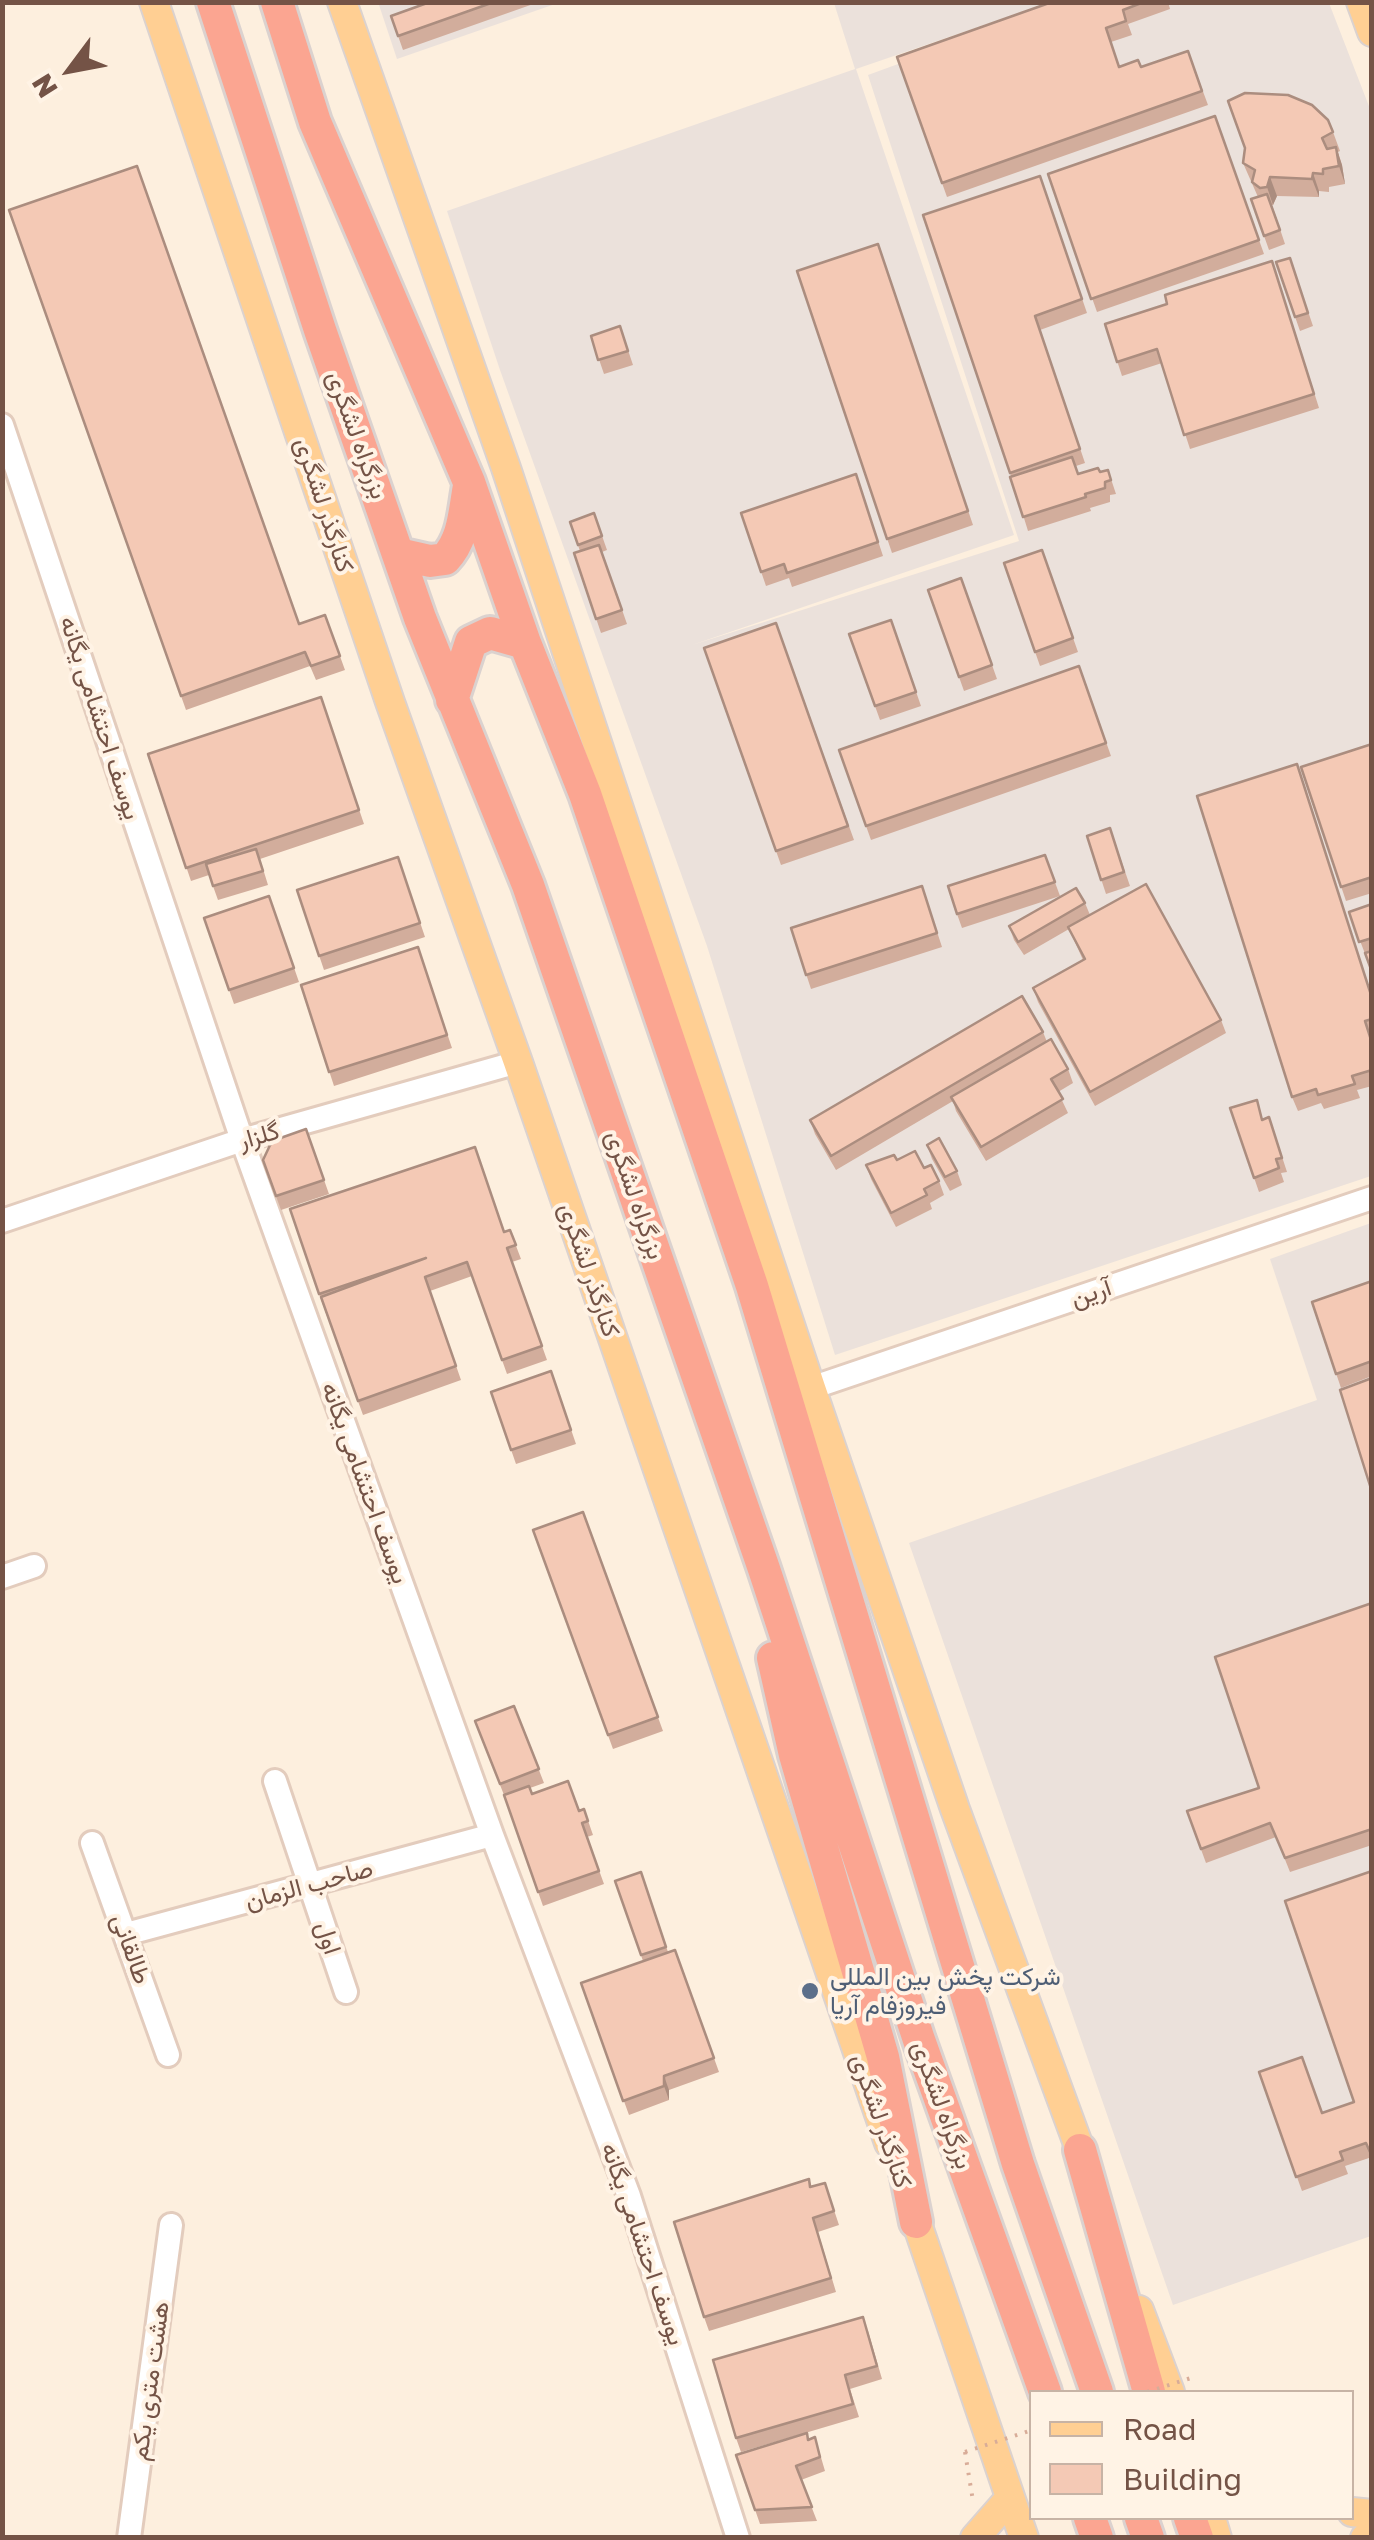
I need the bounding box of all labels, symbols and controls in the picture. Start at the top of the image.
north arrow [20,20,120,120]
text: N [25,68,64,104]
street label: بزرگراه لشگری [320,367,394,503]
street label: کنارگذر لشگری [288,434,360,576]
street label: یوسف احتشامی یگانه [53,613,147,823]
street label: گلزار [235,1116,283,1156]
street label: بزرگراه لشگری [599,1127,671,1263]
street label: کنارگذر لشگری [552,1199,626,1341]
street label: آرین [1067,1272,1115,1314]
street label: یوسف احتشامی یگانه [315,1378,415,1588]
street label: صاحب الزمان [242,1854,376,1916]
street label: طالقانی [105,1910,157,1988]
street label: اول [309,1918,347,1958]
place label: شرکت پخش بین المللی فیروزفام آریا [830,1962,1061,2021]
marker: شرکت پخش بین المللی فیروزفام آریا [799,1980,821,2002]
street label: بزرگراه لشگری [905,2037,979,2173]
street label: کنارگذر لشگری [844,2050,918,2192]
street label: یوسف احتشامی یگانه [594,2139,692,2349]
street label: هشت متری یکم [124,2300,176,2462]
legend [1029,2390,1354,2520]
text: Road [1123,2411,1197,2447]
text: Building [1123,2461,1242,2497]

